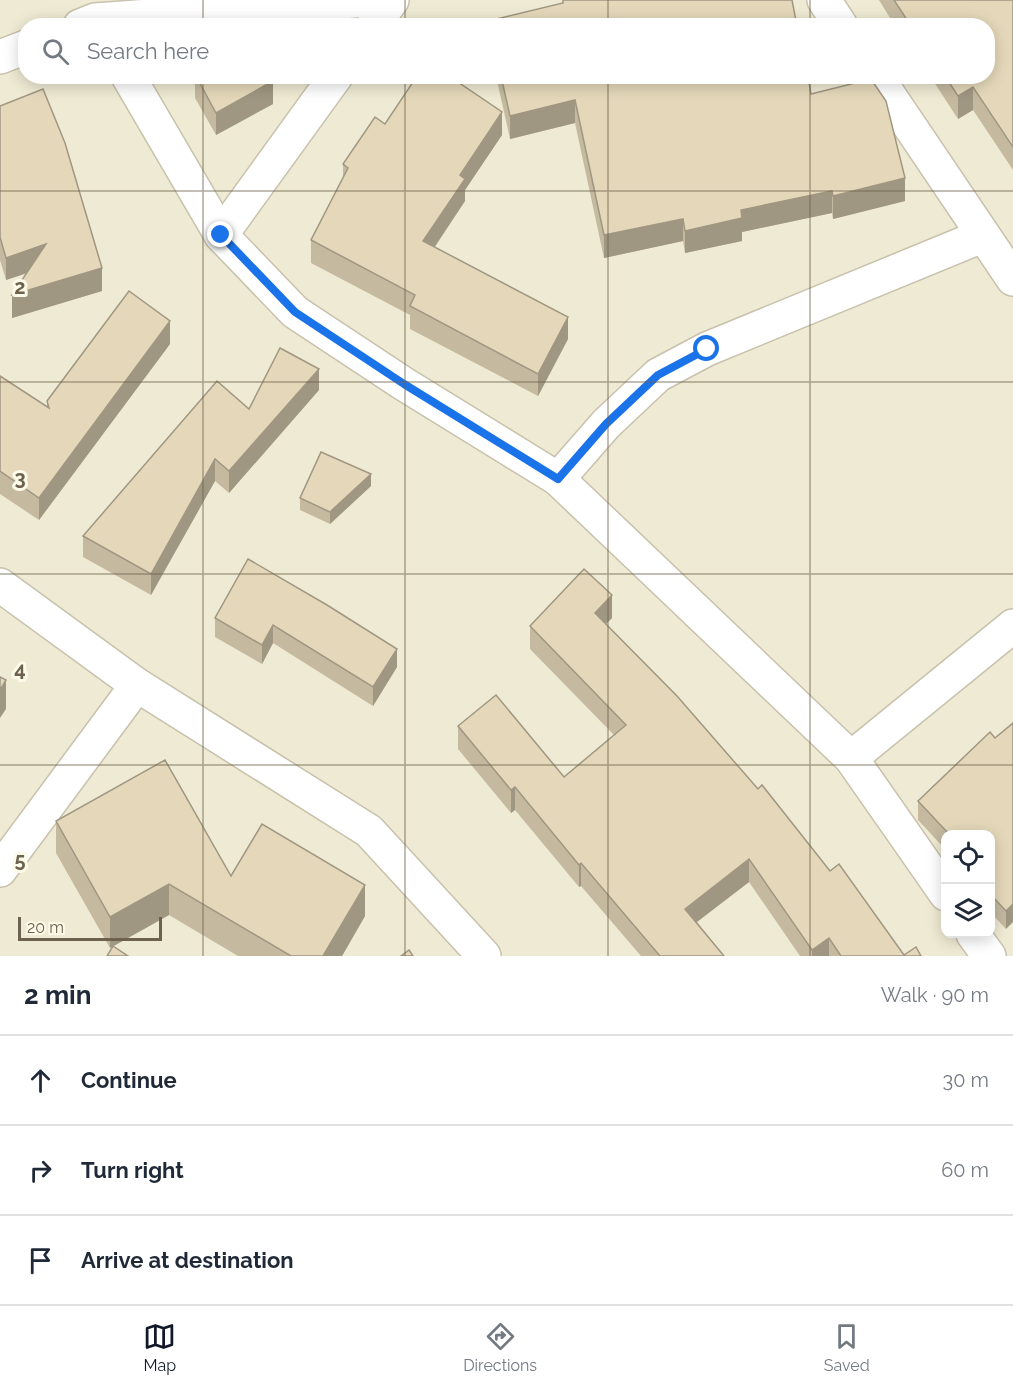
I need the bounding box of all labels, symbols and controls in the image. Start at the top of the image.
search box [18,18,995,84]
icon: search [39,35,72,68]
text: Search here [87,38,209,64]
route end [207,221,233,247]
text: 2 [14,275,26,299]
route start [693,335,719,361]
text: 3 [14,466,26,490]
text: 4 [14,657,26,681]
map controls [941,830,995,938]
button: locate [941,830,995,884]
text: 5 [14,848,26,872]
button: layers [941,884,995,938]
scale bar [18,914,162,942]
text: 20 m [27,918,64,937]
text: 2 min [24,980,91,1010]
text: Walk · 90 m [881,983,989,1007]
icon: ahead [24,1064,57,1097]
text: Continue [81,1067,177,1093]
text: 30 m [943,1068,989,1092]
icon: right [24,1154,57,1187]
text: Turn right [81,1157,184,1183]
text: 60 m [941,1158,989,1182]
icon: arrive [24,1244,57,1277]
text: Arrive at destination [81,1247,294,1273]
tab: Map [143,1320,176,1375]
tab: Directions [463,1320,537,1375]
tab: Saved [824,1320,870,1375]

